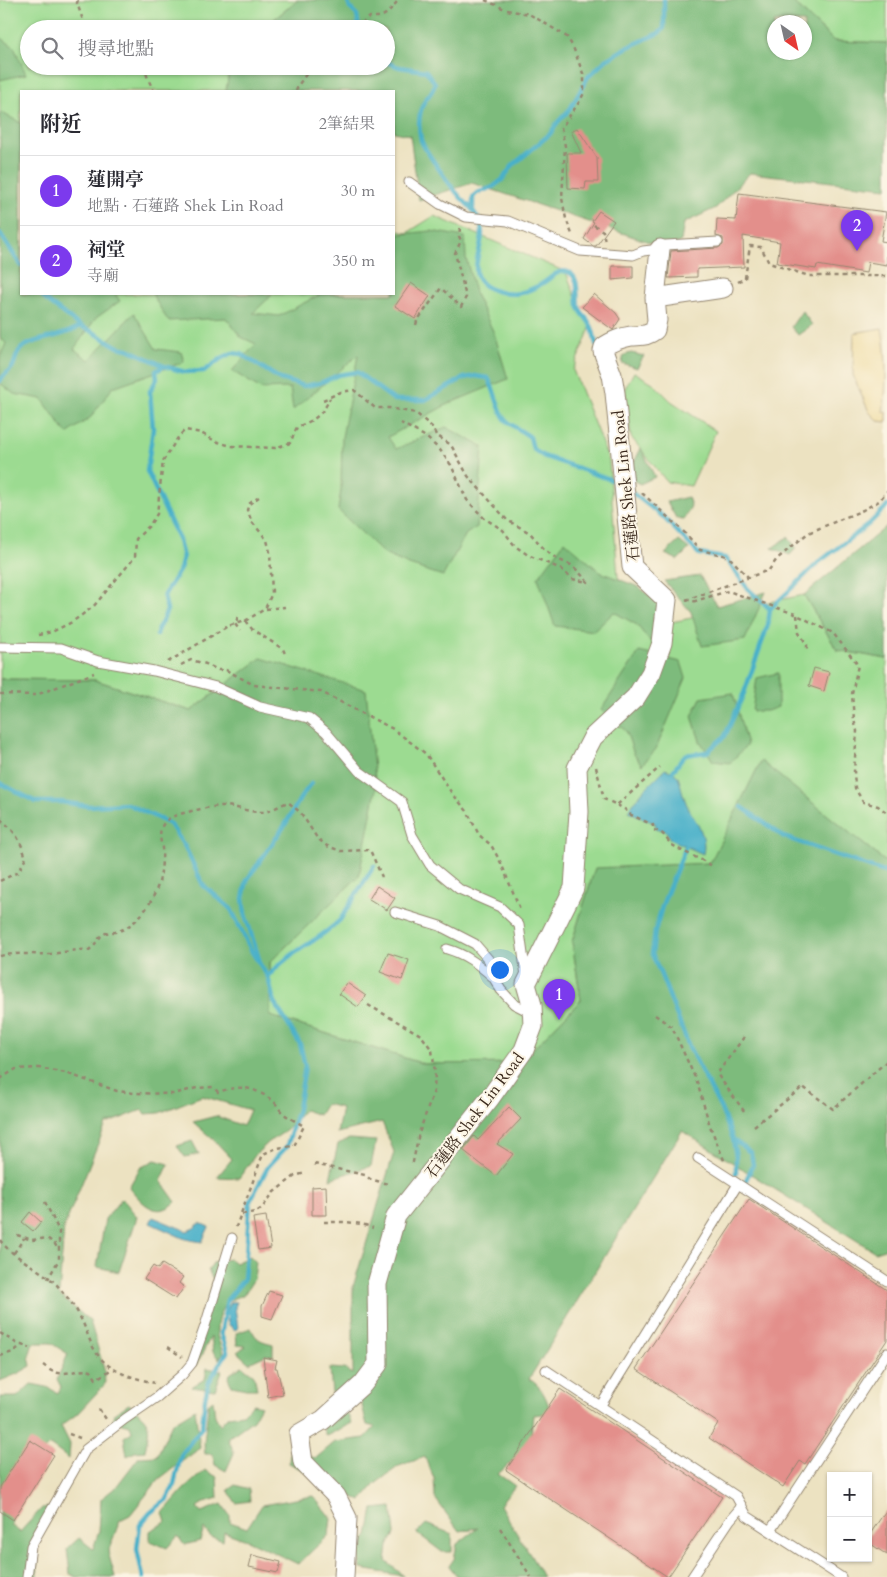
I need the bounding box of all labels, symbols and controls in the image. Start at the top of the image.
north arrow [767,15,812,60]
search box [20,20,395,75]
icon: search [38,34,66,62]
text: 搜尋地點 [78,36,154,62]
text: 附近 [40,110,82,139]
text: 2筆結果 [319,113,375,135]
text: 蓮開亭 [87,167,144,193]
text: 1 [52,180,60,202]
text: 30 m [341,180,375,202]
text: 地點 · 石蓮路 Shek Lin Road [87,195,284,217]
pin: 2 [841,210,873,251]
text: 祠堂 [87,237,125,263]
text: 2 [52,250,60,272]
text: 350 m [333,250,375,272]
text: 寺廟 [87,265,119,287]
street label: 石蓮路 Shek Lin Road [607,409,645,563]
your location [487,957,513,983]
pin: 1 [543,979,575,1020]
street label: 石蓮路 Shek Lin Road [420,1048,530,1183]
map controls [827,1472,872,1562]
button: + [827,1472,872,1517]
button: − [827,1517,872,1562]

